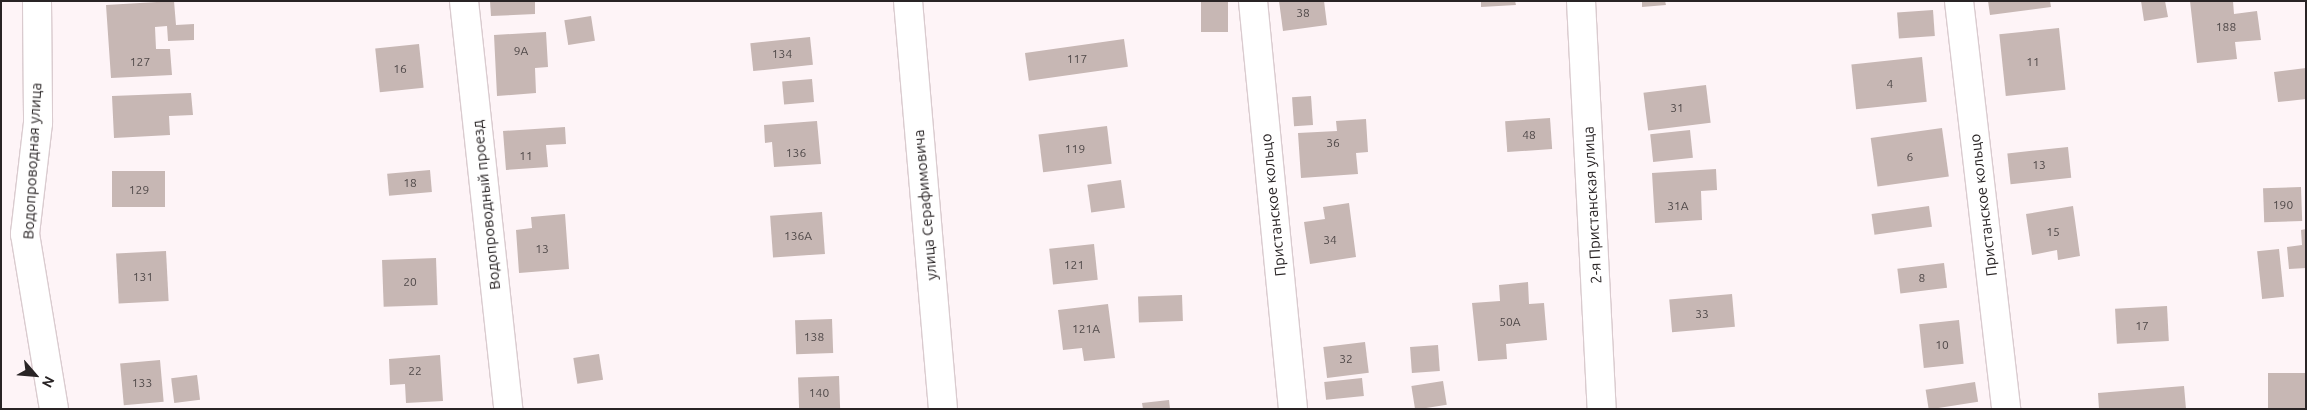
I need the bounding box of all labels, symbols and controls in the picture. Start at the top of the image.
house number: 38 [1296,6,1310,20]
house number: 188 [2216,20,2236,34]
house number: 9А [514,44,528,58]
house number: 134 [772,47,792,61]
house number: 117 [1067,52,1087,66]
house number: 127 [130,55,150,69]
house number: 11 [2026,55,2040,69]
house number: 16 [393,62,407,76]
house number: 4 [1887,77,1893,91]
street label: Водопроводная улица [19,82,45,240]
house number: 31 [1670,101,1684,115]
street label: Водопроводный проезд [468,119,504,291]
street label: 2-я Пристанская улица [1579,126,1605,284]
house number: 48 [1522,128,1536,142]
street label: улица Серафимовича [909,129,941,281]
street label: Пристанское кольцо [1257,133,1289,277]
street label: Пристанское кольцо [1965,133,2001,277]
house number: 36 [1326,136,1340,150]
house number: 119 [1065,142,1085,156]
house number: 136 [786,146,806,160]
house number: 11 [519,149,533,163]
house number: 6 [1907,150,1913,164]
house number: 13 [2032,158,2046,172]
house number: 18 [403,176,417,190]
house number: 129 [129,183,149,197]
house number: 190 [2273,198,2293,212]
house number: 31А [1667,199,1689,213]
house number: 15 [2046,225,2060,239]
house number: 136А [784,229,812,243]
house number: 34 [1323,233,1337,247]
house number: 13 [535,242,549,256]
house number: 121 [1064,258,1084,272]
house number: 131 [133,270,153,284]
house number: 8 [1919,271,1925,285]
house number: 20 [403,275,417,289]
house number: 33 [1695,307,1709,321]
house number: 50А [1499,315,1521,329]
house number: 17 [2135,319,2149,333]
house number: 121А [1072,322,1100,336]
house number: 138 [804,330,824,344]
house number: 10 [1935,338,1949,352]
north arrow [10,350,60,400]
house number: 32 [1339,352,1353,366]
house number: 22 [408,364,422,378]
text: N [39,374,58,390]
house number: 133 [132,376,152,390]
house number: 140 [809,386,829,400]

